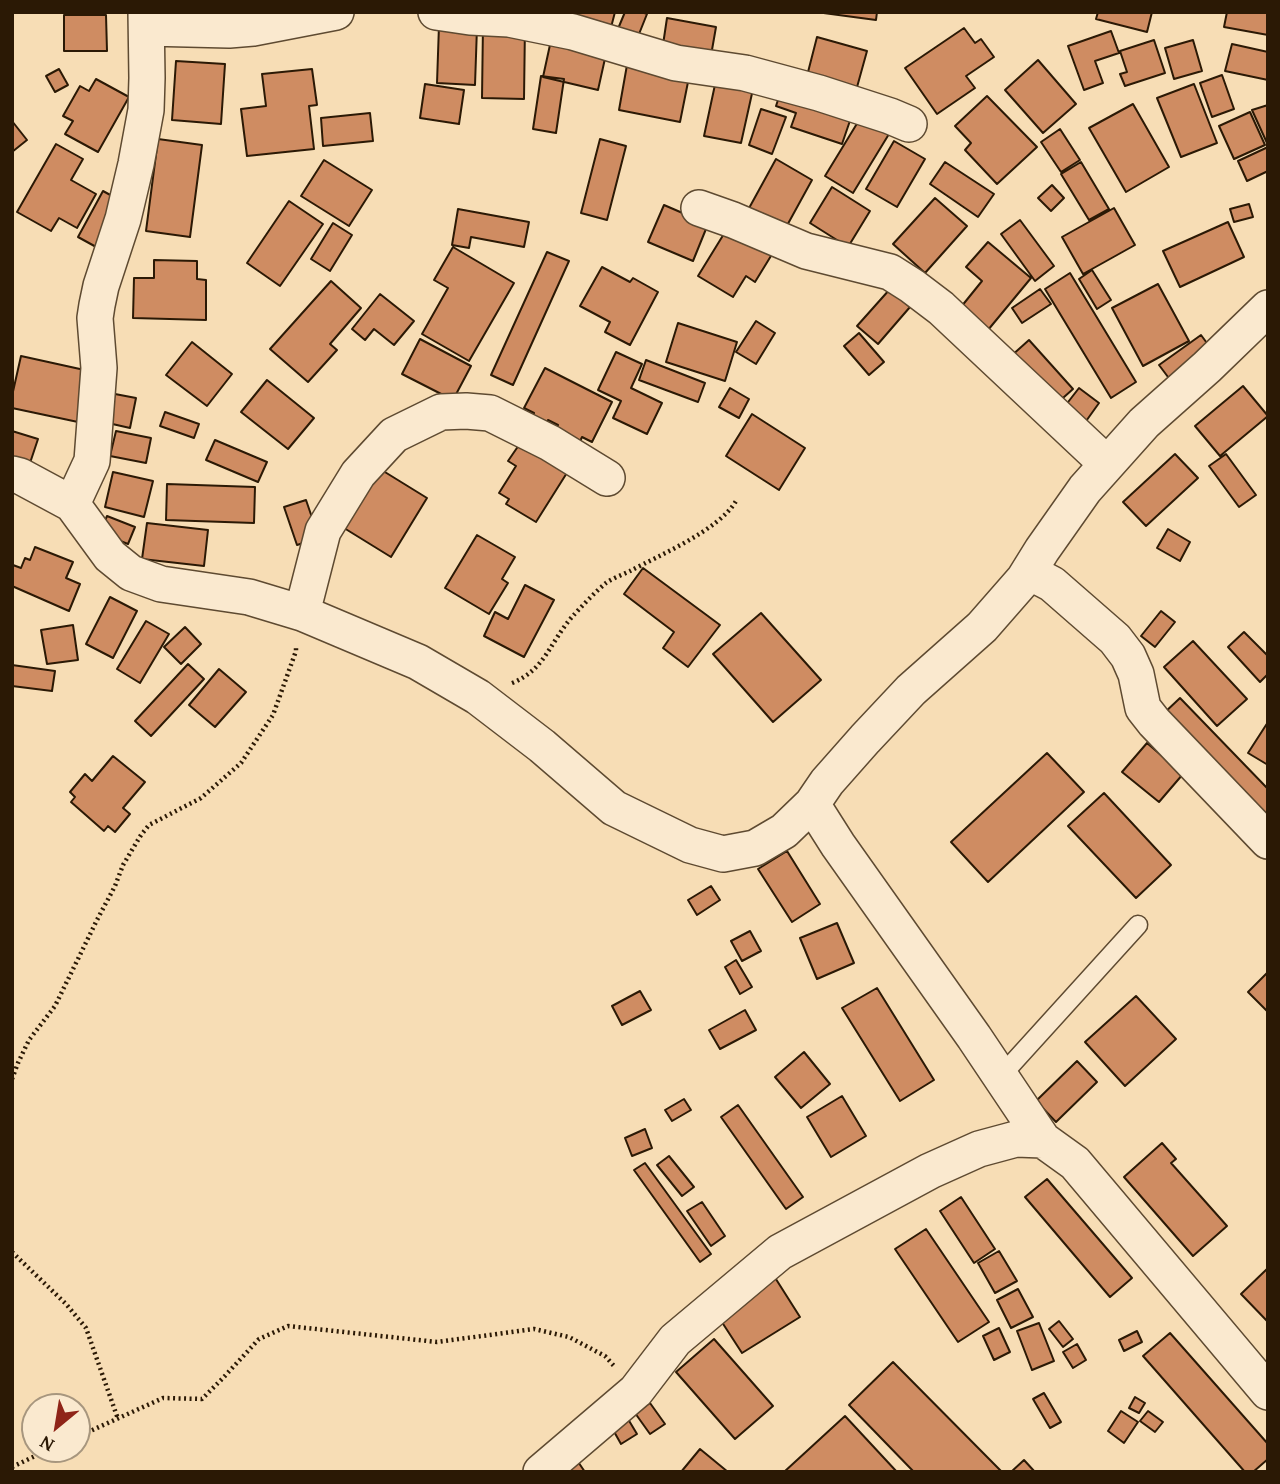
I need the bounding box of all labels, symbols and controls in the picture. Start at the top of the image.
north arrow [21,1393,91,1463]
text: N [34,1429,59,1460]

